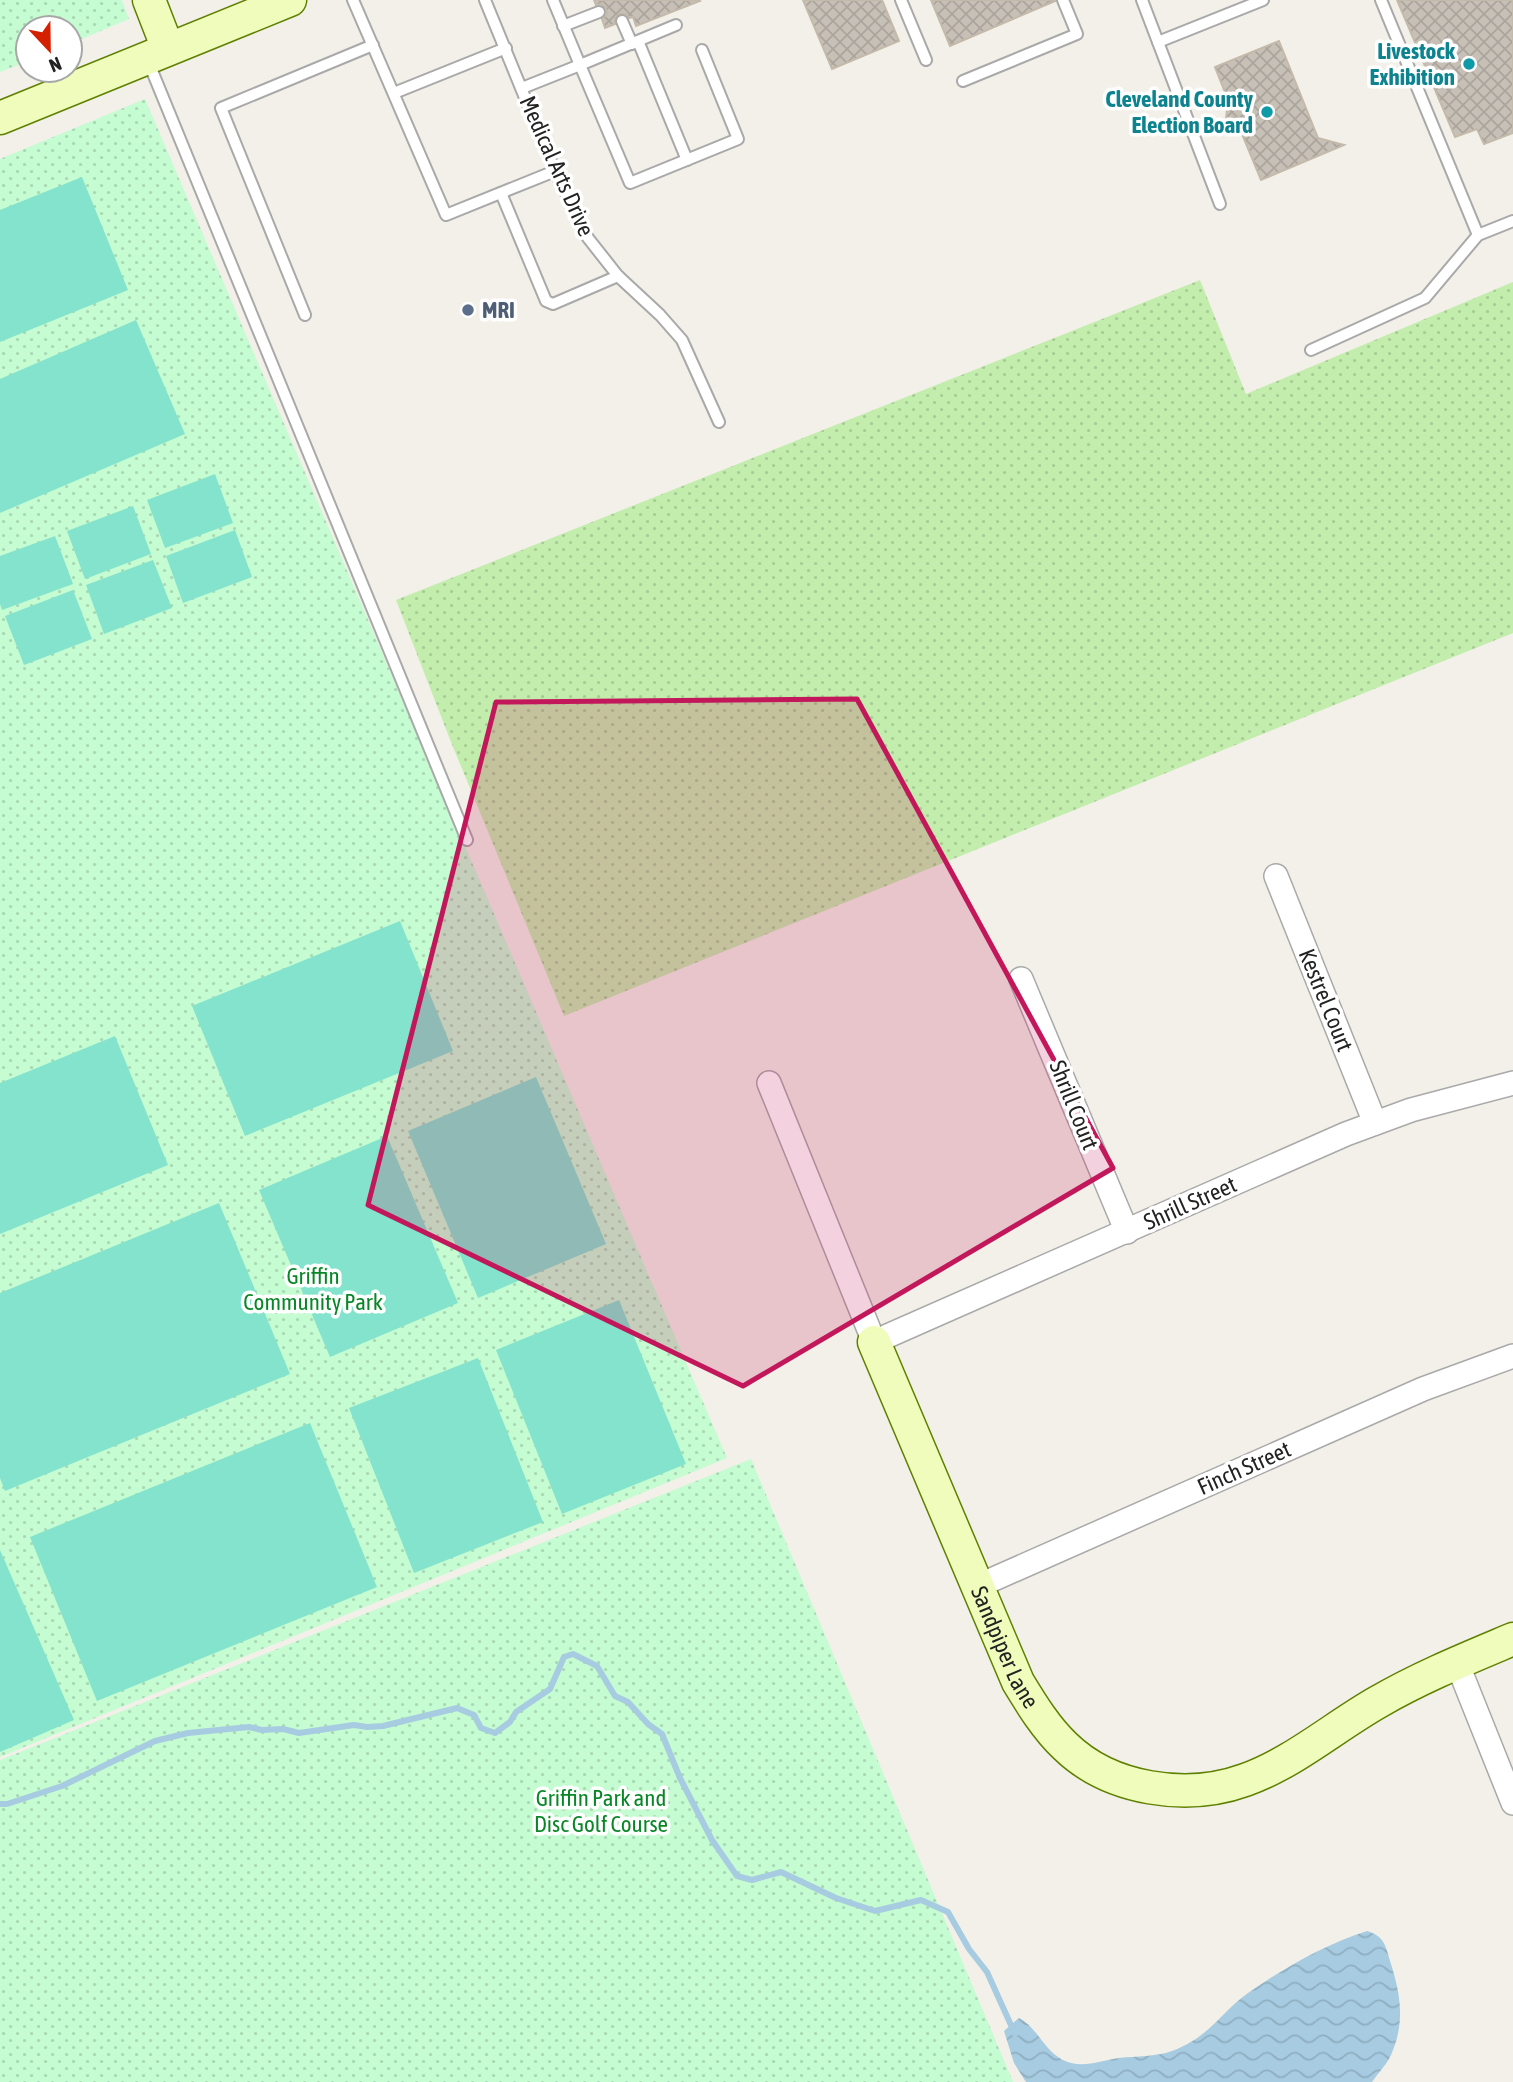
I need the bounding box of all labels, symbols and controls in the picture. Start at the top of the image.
north arrow [14,14,84,84]
place label: Livestock Exhibition [1369,38,1456,90]
text: N [46,52,65,77]
marker: Livestock Exhibition [1461,56,1477,72]
place label: Cleveland County Election Board [1105,86,1254,138]
street label: Medical Arts Drive [514,92,600,240]
marker: Cleveland County Election Board [1259,104,1275,120]
place label: MRI [482,297,515,323]
marker: MRI [460,302,476,318]
street label: Kestrel Court [1294,945,1358,1055]
street label: Shrill Court [1044,1057,1104,1153]
street label: Shrill Street [1140,1171,1240,1235]
park label: Griffin Community Park [243,1263,383,1315]
street label: Finch Street [1193,1436,1295,1500]
street label: Sandpiper Lane [966,1582,1044,1713]
park label: Griffin Park and Disc Golf Course [534,1785,668,1837]

